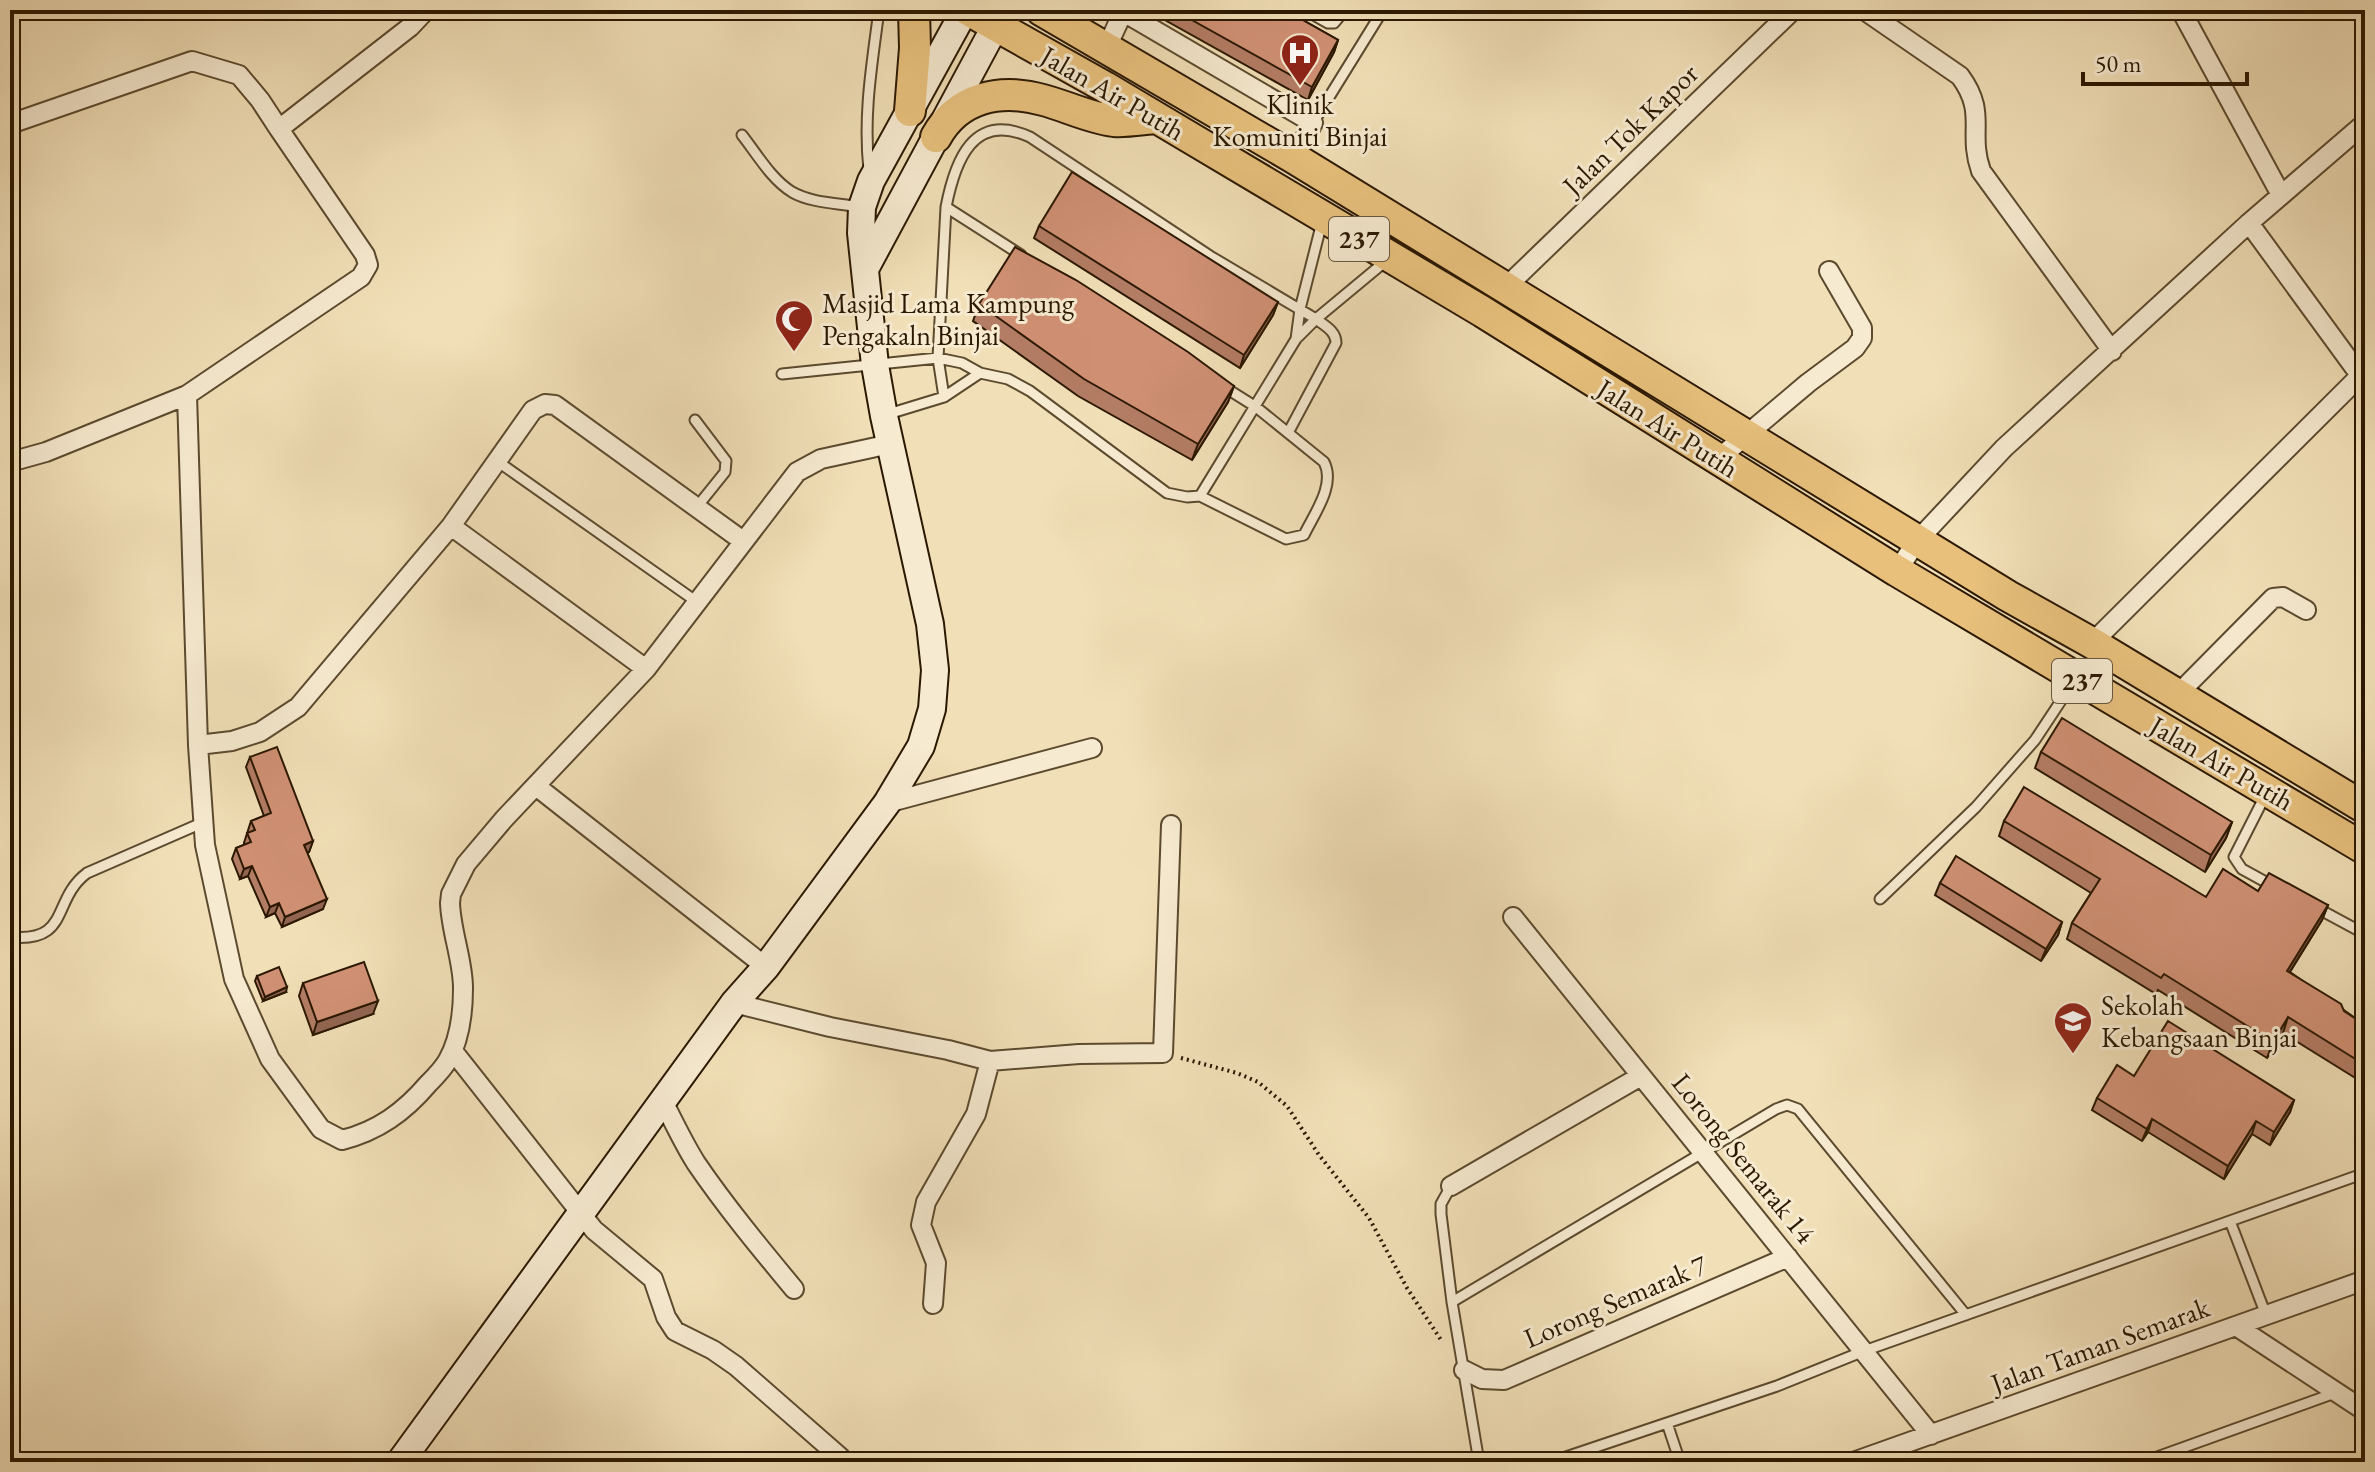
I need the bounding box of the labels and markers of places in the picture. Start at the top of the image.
hospital icon: Klinik Komuniti Binjai [1279,32,1321,87]
place label: Klinik Komuniti Binjai [1213,86,1388,154]
place label: Masjid Lama Kampung Pengakaln Binjai [822,285,1075,353]
mosque icon: Masjid Lama Kampung Pengakaln Binjai [773,298,815,353]
place label: Sekolah Kebangsaan Binjai [2101,987,2297,1055]
school or university icon: Sekolah Kebangsaan Binjai [2052,1000,2094,1055]

